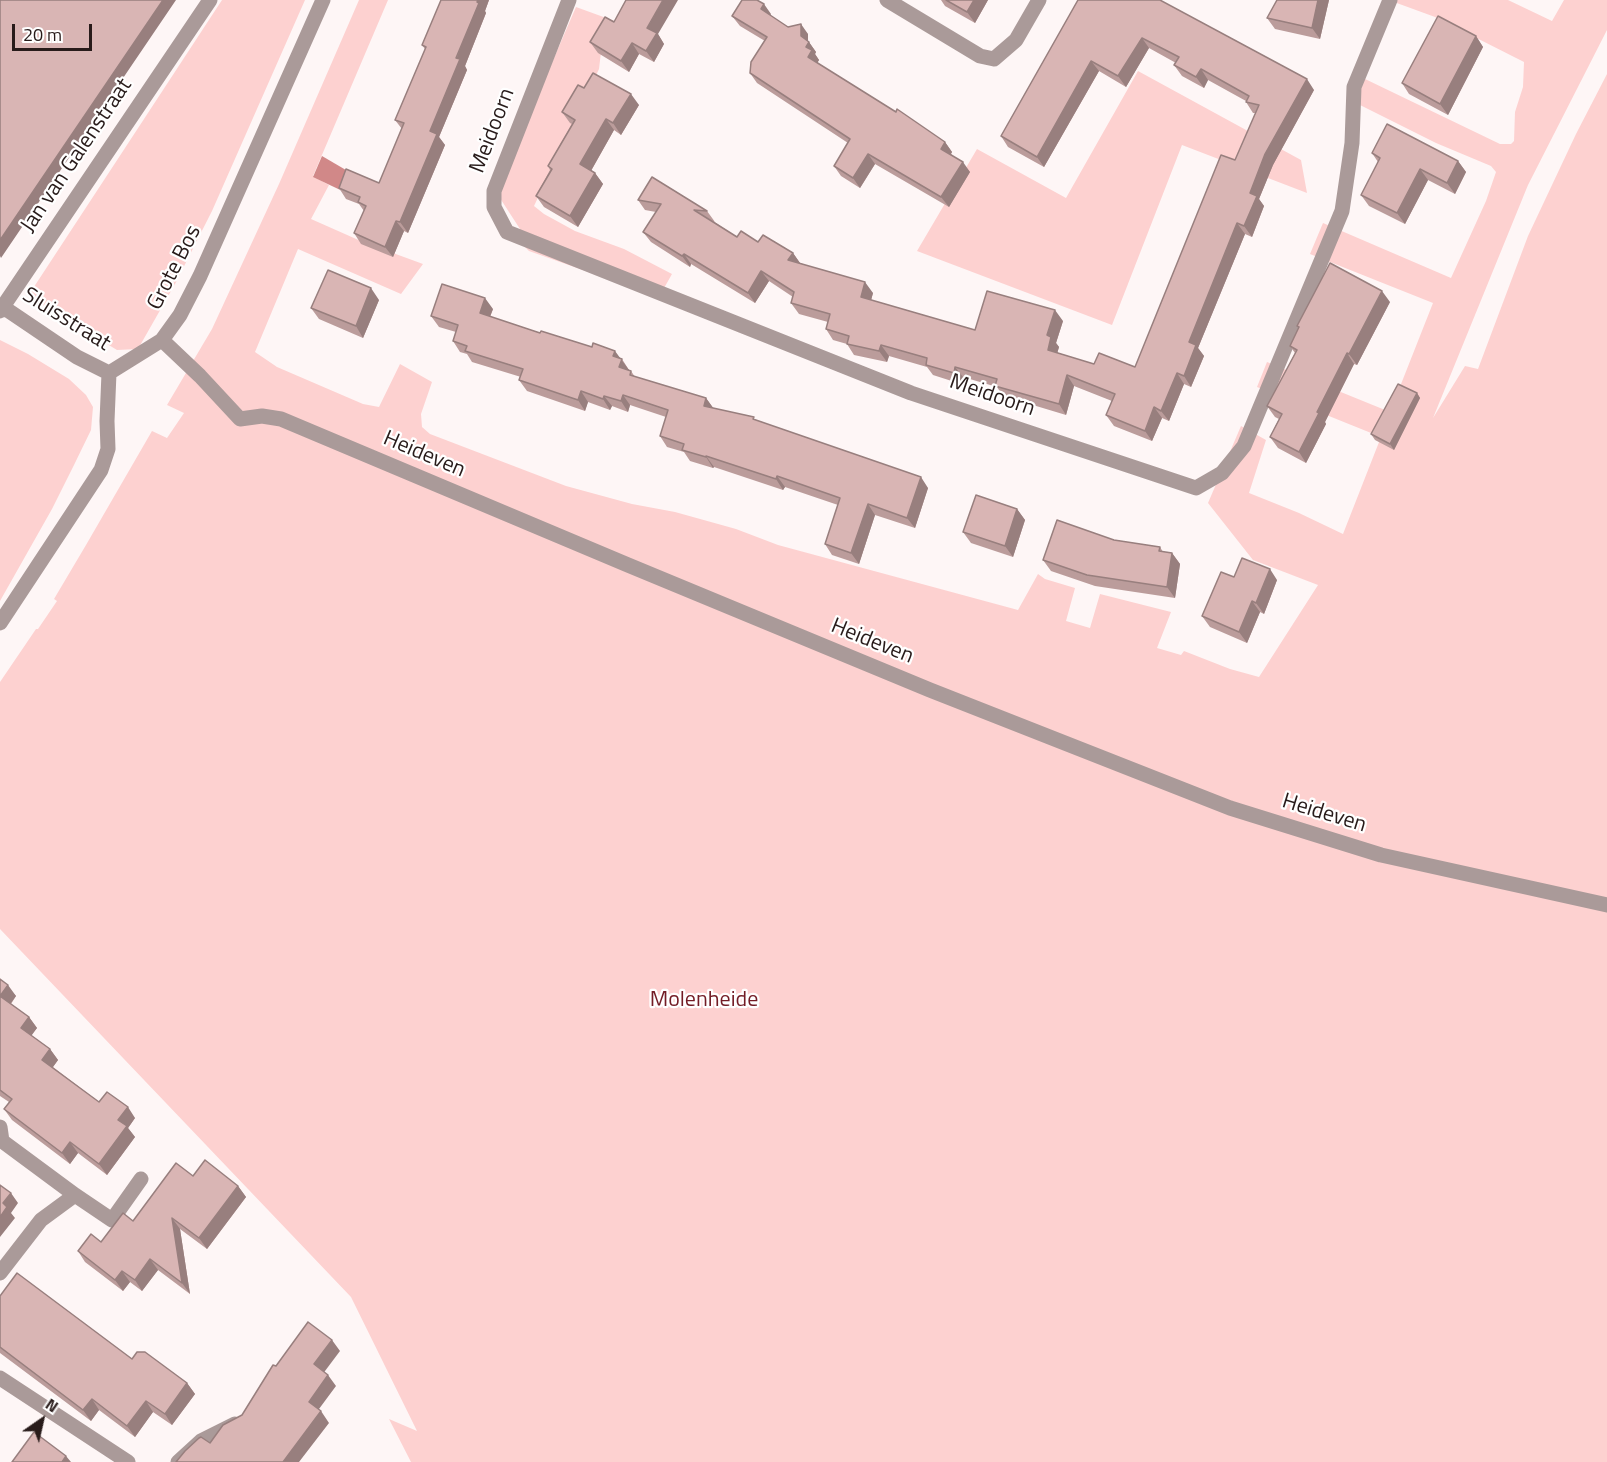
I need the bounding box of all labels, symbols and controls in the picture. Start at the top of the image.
scale bar [15,12,94,50]
text: 20 m [23,21,62,48]
street label: Jan van Galenstraat [16,74,138,238]
street label: Meidoorn [465,85,521,177]
street label: Grote Bos [142,221,208,315]
street label: Sluisstraat [17,283,115,357]
street label: Meidoorn [946,369,1038,423]
street label: Heideven [379,426,469,484]
street label: Heideven [827,614,917,670]
street label: Heideven [1279,789,1369,839]
park label: Molenheide [650,988,758,1014]
north arrow [12,1390,72,1450]
text: N [41,1392,63,1418]

